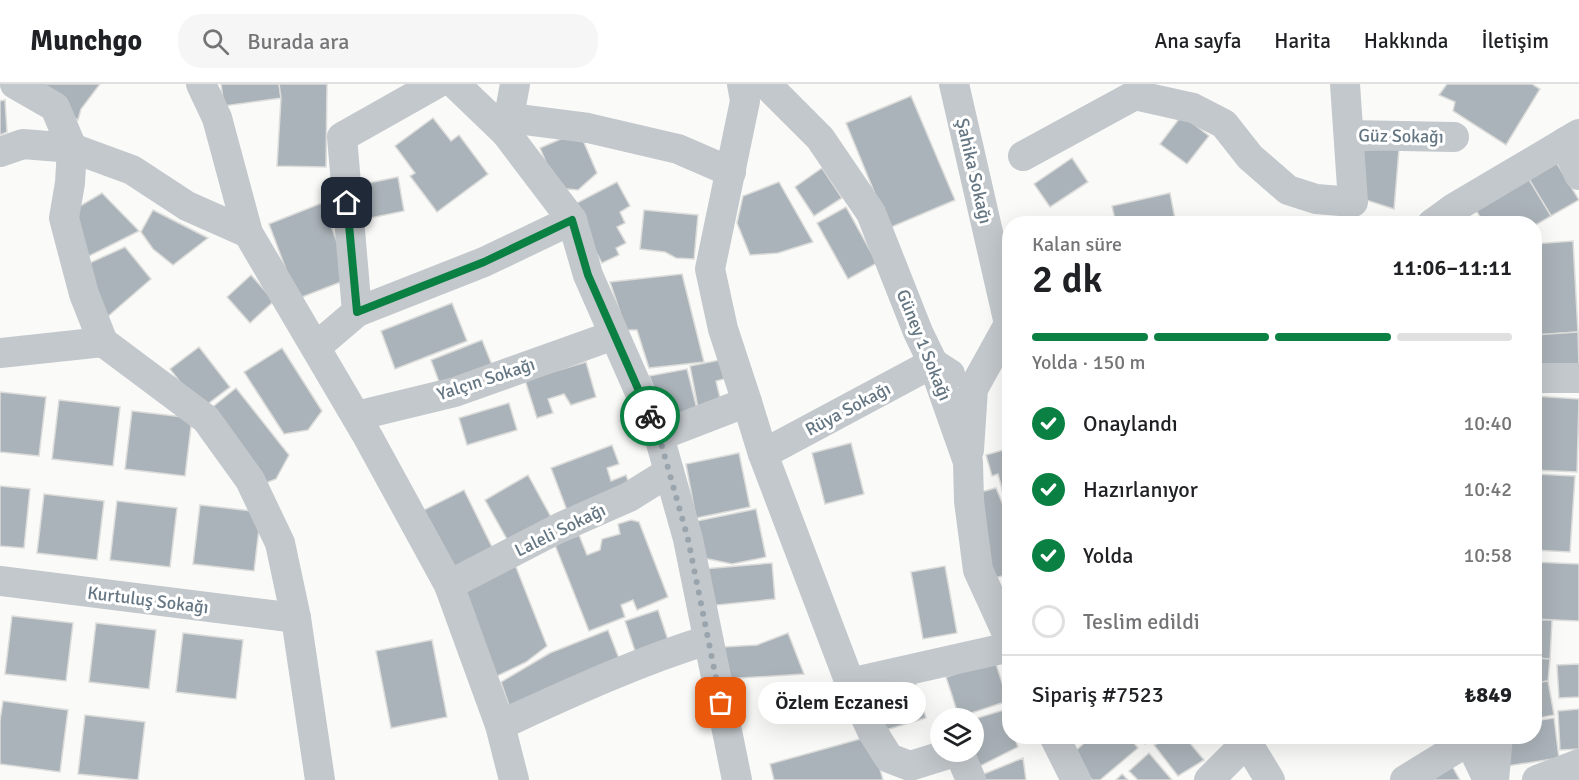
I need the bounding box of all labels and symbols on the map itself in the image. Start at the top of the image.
street label: Şahika Sokağı [951,116,997,226]
street label: Güz Sokağı [1358,124,1444,148]
pin [321,177,372,228]
street label: Güney 1 Sokağı [892,286,956,404]
street label: Yalçın Sokağı [434,353,538,405]
street label: Rüya Sokağı [802,377,894,441]
courier [620,386,680,446]
street label: Laleli Sokağı [511,499,609,561]
street label: Kurtuluş Sokağı [86,582,210,618]
pin [695,677,746,728]
callout: Özlem Eczanesi [757,682,925,724]

